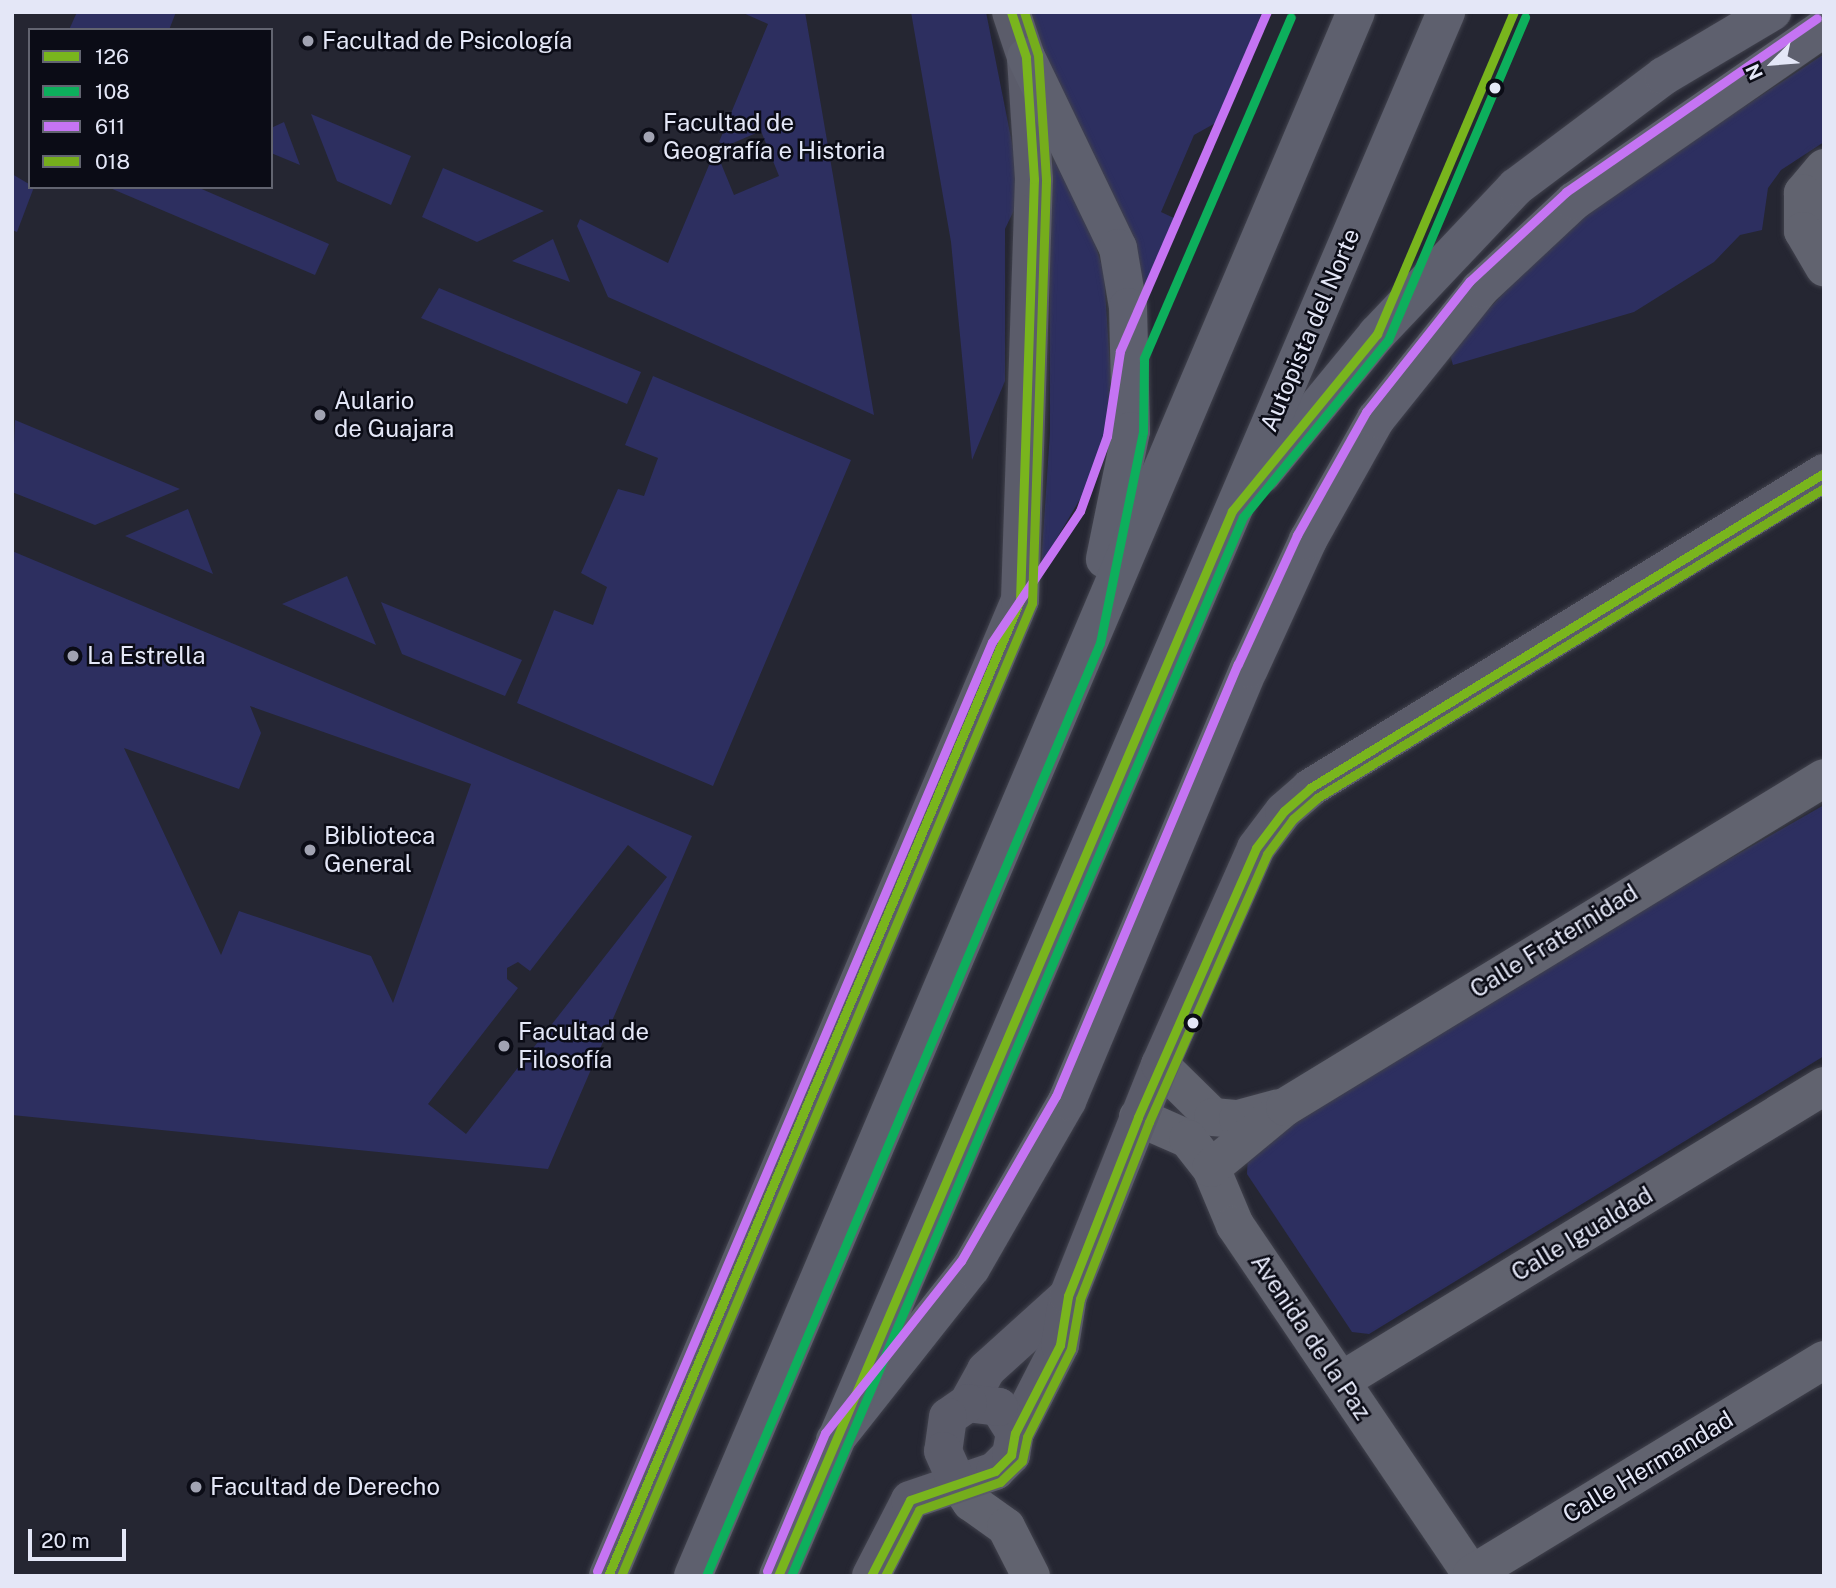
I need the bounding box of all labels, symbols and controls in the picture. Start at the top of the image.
place label: Facultad de Psicología [322,27,573,55]
legend [28,28,273,189]
north arrow [1738,28,1808,98]
marker: Facultad de Psicología [300,33,316,49]
text: 126 [95,44,129,69]
text: N [1741,60,1767,83]
text: 108 [95,79,130,104]
unlabelled marker [1488,81,1502,95]
place label: Facultad de Geografía e Historia [663,109,886,165]
text: 611 [95,114,125,139]
marker: Facultad de Geografía e Historia [641,129,657,145]
text: 018 [95,149,130,174]
street label: Autopista del Norte [1254,224,1366,436]
place label: Aulario de Guajara [334,387,454,443]
marker: Aulario de Guajara [312,407,328,423]
place label: La Estrella [87,642,206,670]
marker: La Estrella [65,648,81,664]
place label: Biblioteca General [324,822,435,878]
marker: Biblioteca General [302,842,318,858]
street label: Calle Fraternidad [1465,878,1643,1004]
unlabelled marker [1186,1016,1200,1030]
place label: Facultad de Filosofía [518,1018,649,1074]
marker: Facultad de Filosofía [496,1038,512,1054]
street label: Calle Igualdad [1506,1181,1658,1287]
street label: Avenida de la Paz [1245,1249,1377,1425]
street label: Calle Hermandad [1558,1405,1738,1529]
place label: Facultad de Derecho [210,1473,440,1501]
marker: Facultad de Derecho [188,1479,204,1495]
scale bar [32,1514,130,1558]
text: 20 m [41,1528,90,1553]

